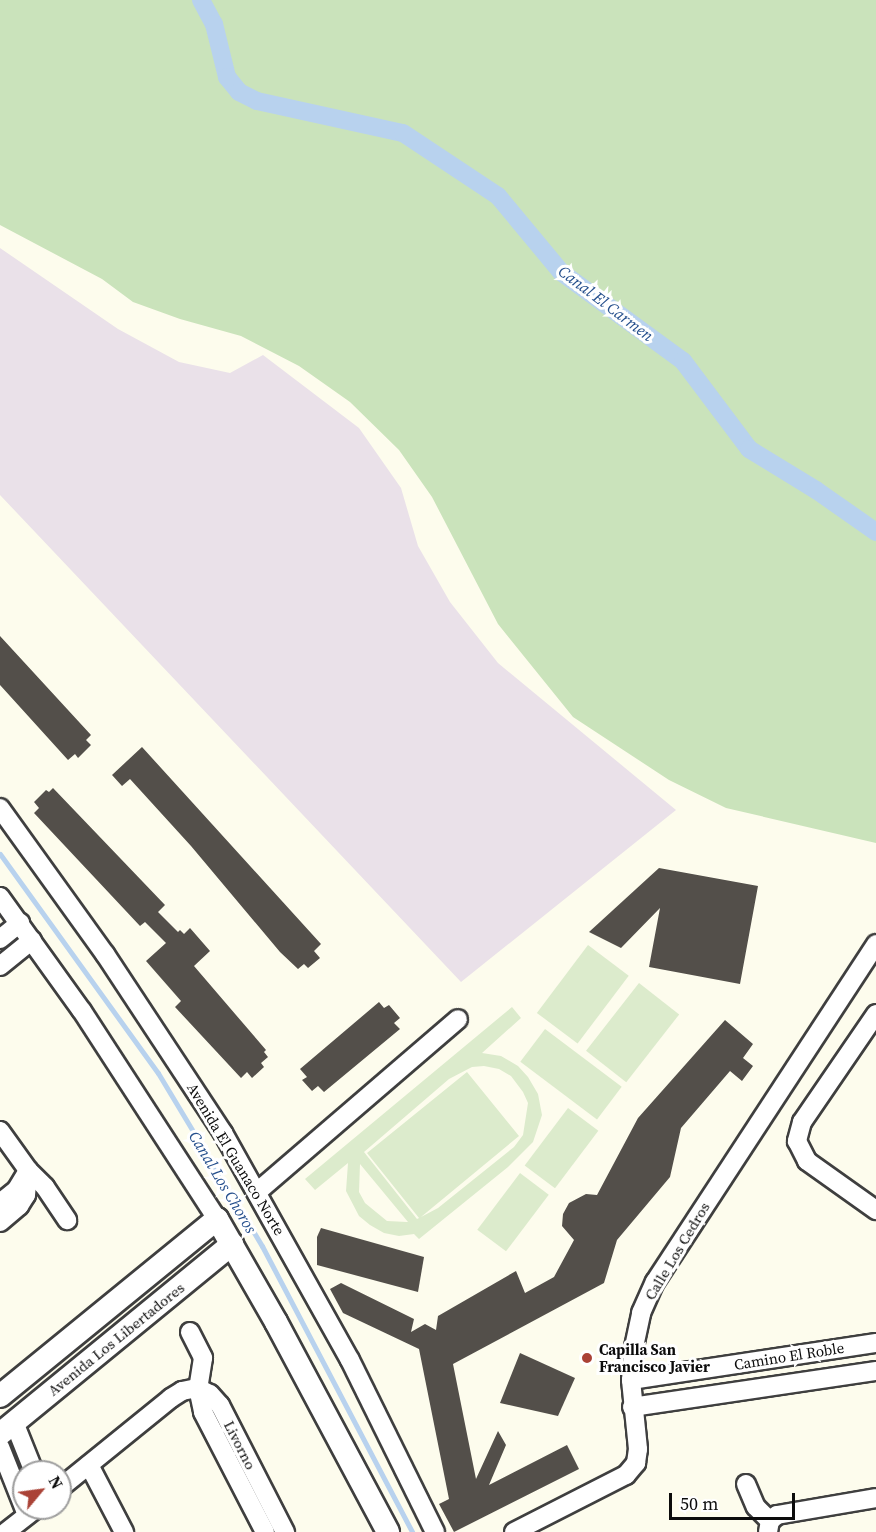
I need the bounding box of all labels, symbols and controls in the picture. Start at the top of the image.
water label: Canal El Carmen [555,261,657,345]
street label: Avenida El Guanaco Norte [183,1080,289,1238]
water label: Canal Los Choros [185,1128,261,1236]
street label: Calle Los Cedros [641,1199,713,1303]
street label: Avenida Los Libertadores [44,1278,188,1400]
street label: Camino El Roble [733,1338,845,1374]
place label: Capilla San Francisco Javier [599,1340,710,1375]
marker: Capilla San Francisco Javier [580,1351,594,1365]
street label: Livorno [220,1418,260,1472]
north arrow [12,1460,72,1520]
text: N [44,1472,68,1493]
scale bar [672,1481,798,1519]
text: 50 m [680,1491,718,1516]

